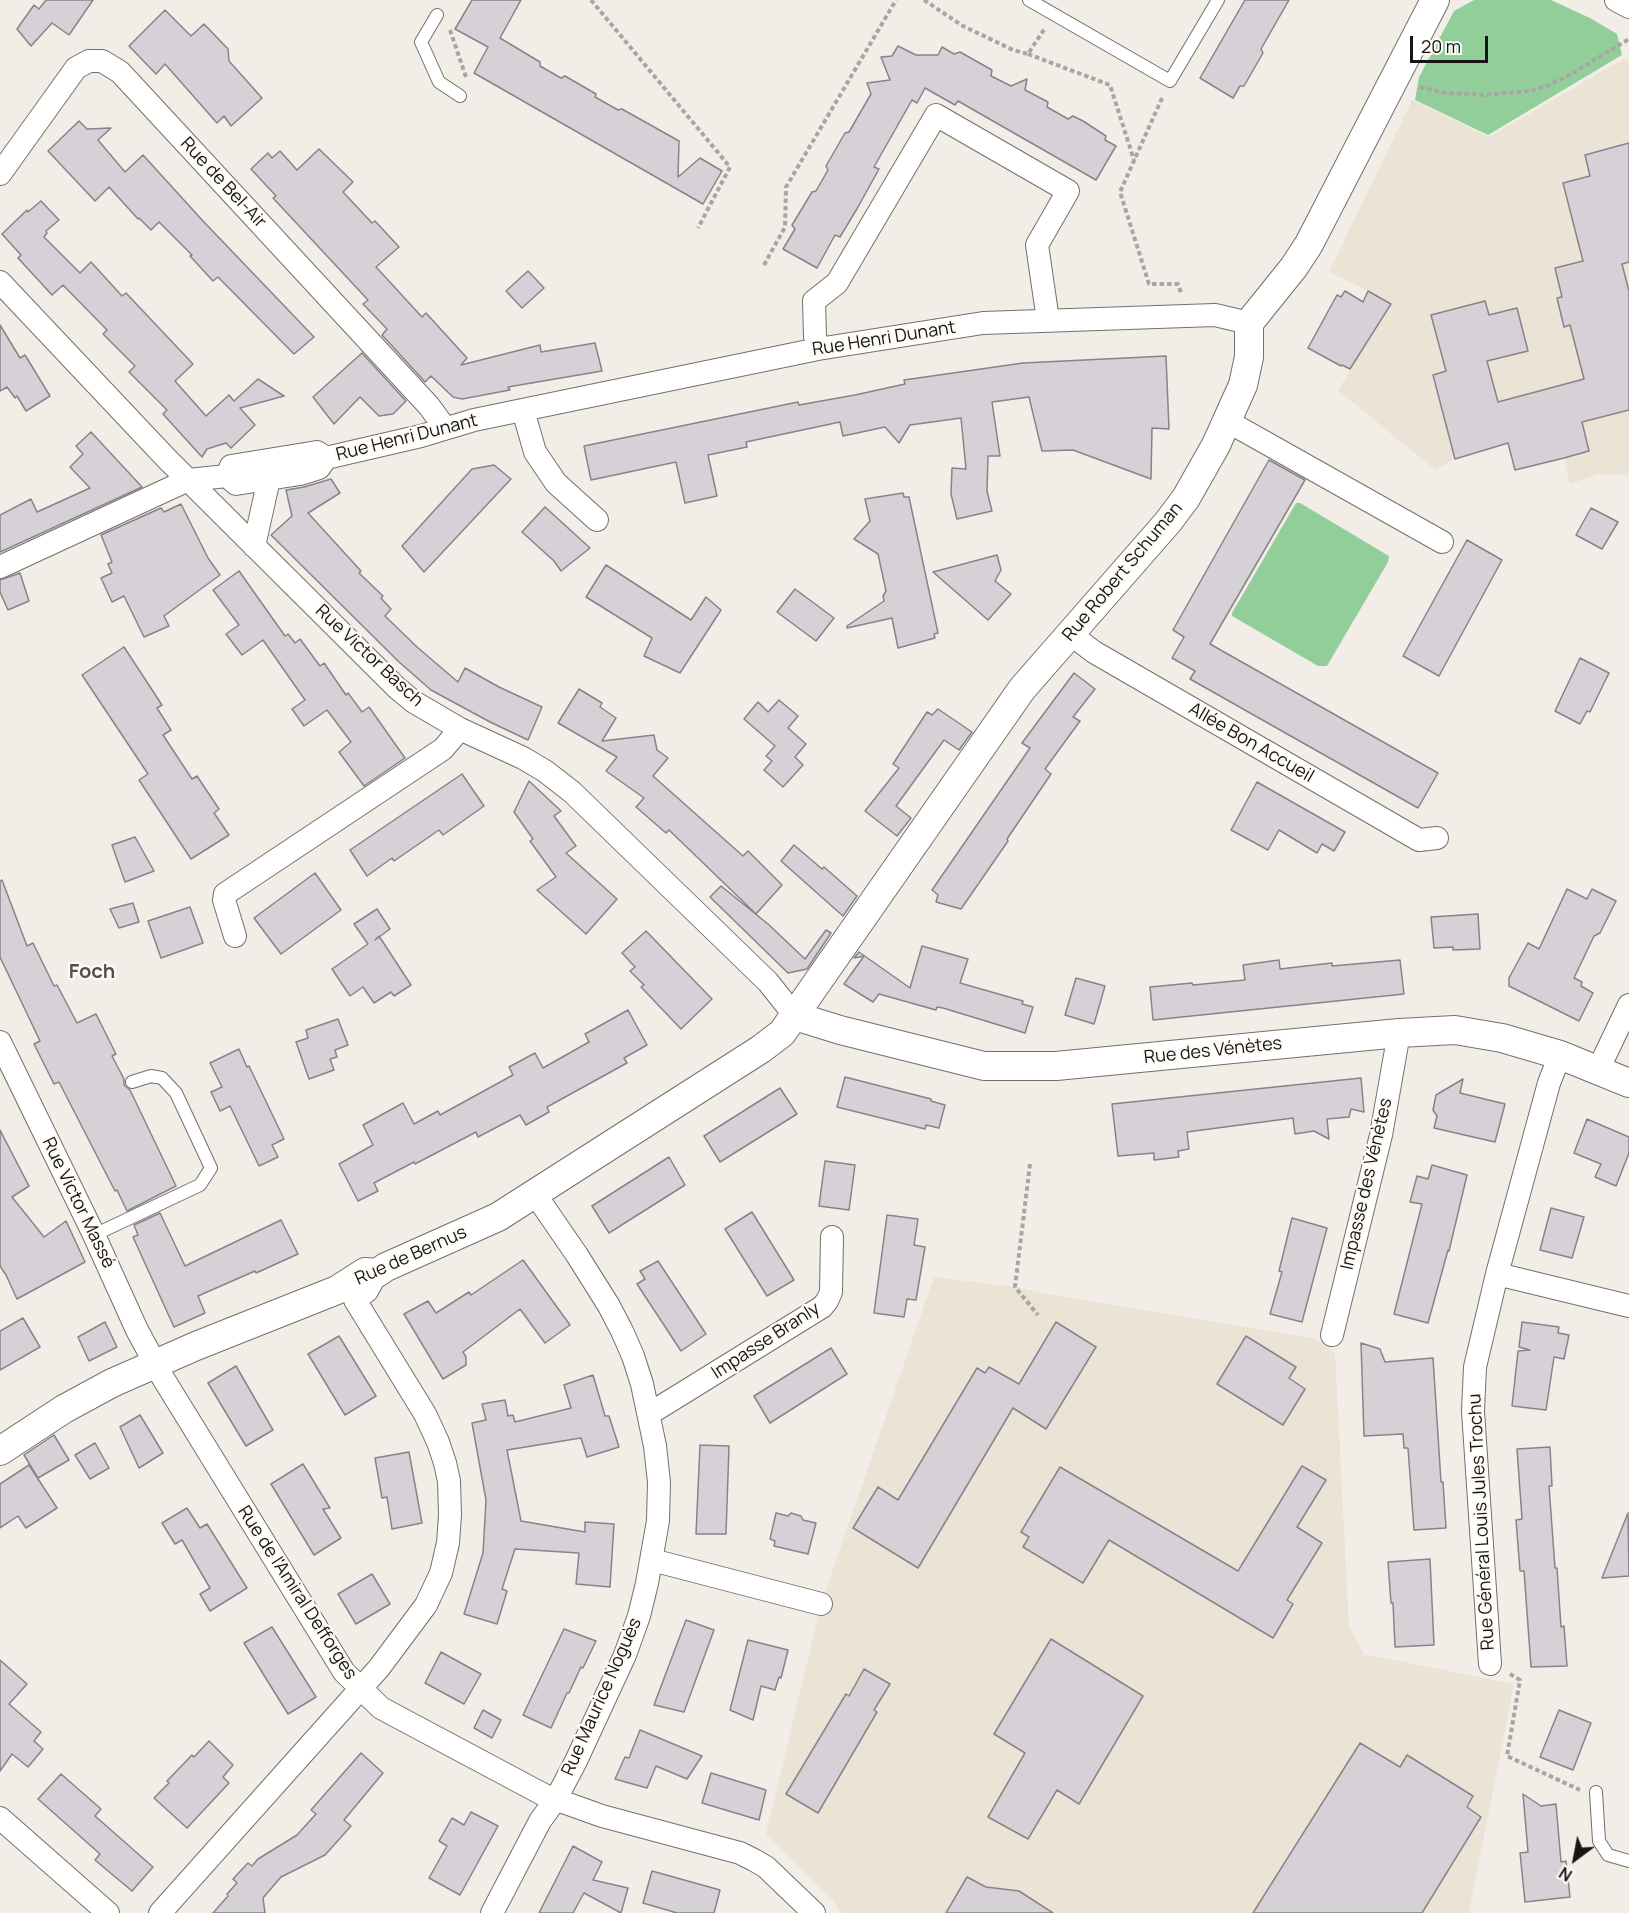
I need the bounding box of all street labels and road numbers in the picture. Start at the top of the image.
street label: Rue de Bel-Air [176,133,270,233]
street label: Rue Henri Dunant [811,317,957,361]
street label: Rue Henri Dunant [334,410,480,466]
street label: Rue Robert Schuman [1058,498,1188,646]
street label: Rue Victor Basch [311,601,427,711]
street label: Allée Bon Accueil [1185,698,1317,788]
street label: Rue des Vénètes [1143,1033,1283,1069]
street label: Impasse des Vénètes [1337,1096,1397,1272]
street label: Rue Victor Massé [37,1134,119,1272]
street label: Rue de Bernus [352,1222,470,1290]
street label: Impasse Branly [708,1298,824,1384]
street label: Rue Général Louis Jules Trochu [1464,1393,1500,1651]
street label: Rue de l'Amiral Defforges [233,1502,361,1684]
street label: Rue Maurice Noguès [557,1615,647,1779]

